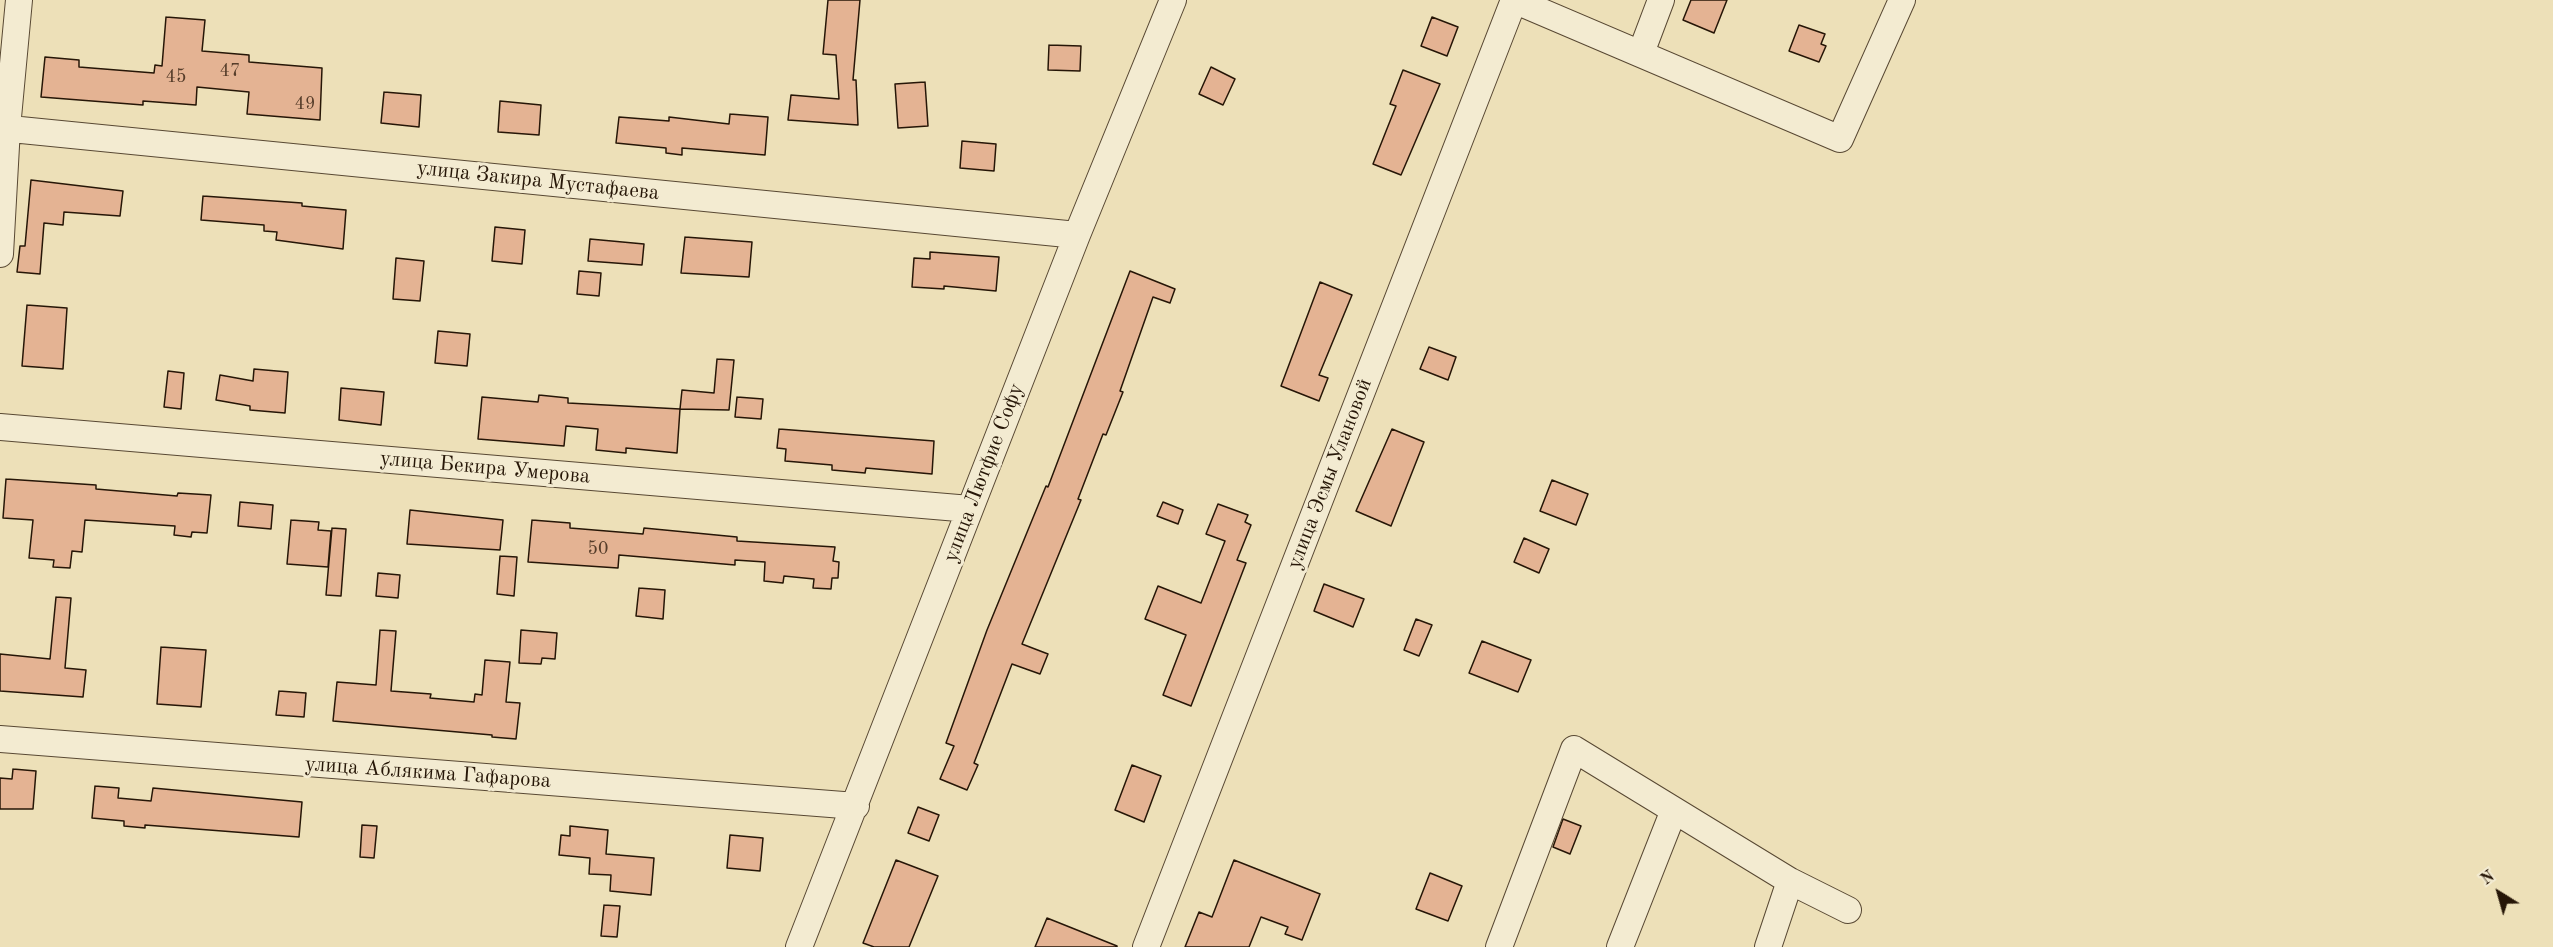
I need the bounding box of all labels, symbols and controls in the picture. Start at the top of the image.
house number: 47 [220,60,240,82]
house number: 45 [166,66,186,88]
house number: 49 [295,93,315,115]
street label: улица Закира Мустафаева [416,156,660,206]
street label: улица Эсмы Улановой [1282,375,1378,573]
street label: улица Лютфие Софу [938,380,1030,566]
street label: улица Бекира Умерова [379,446,591,490]
house number: 50 [588,538,608,560]
street label: улица Аблякима Гафарова [304,752,552,794]
north arrow [2469,863,2529,923]
text: N [2478,869,2498,889]

